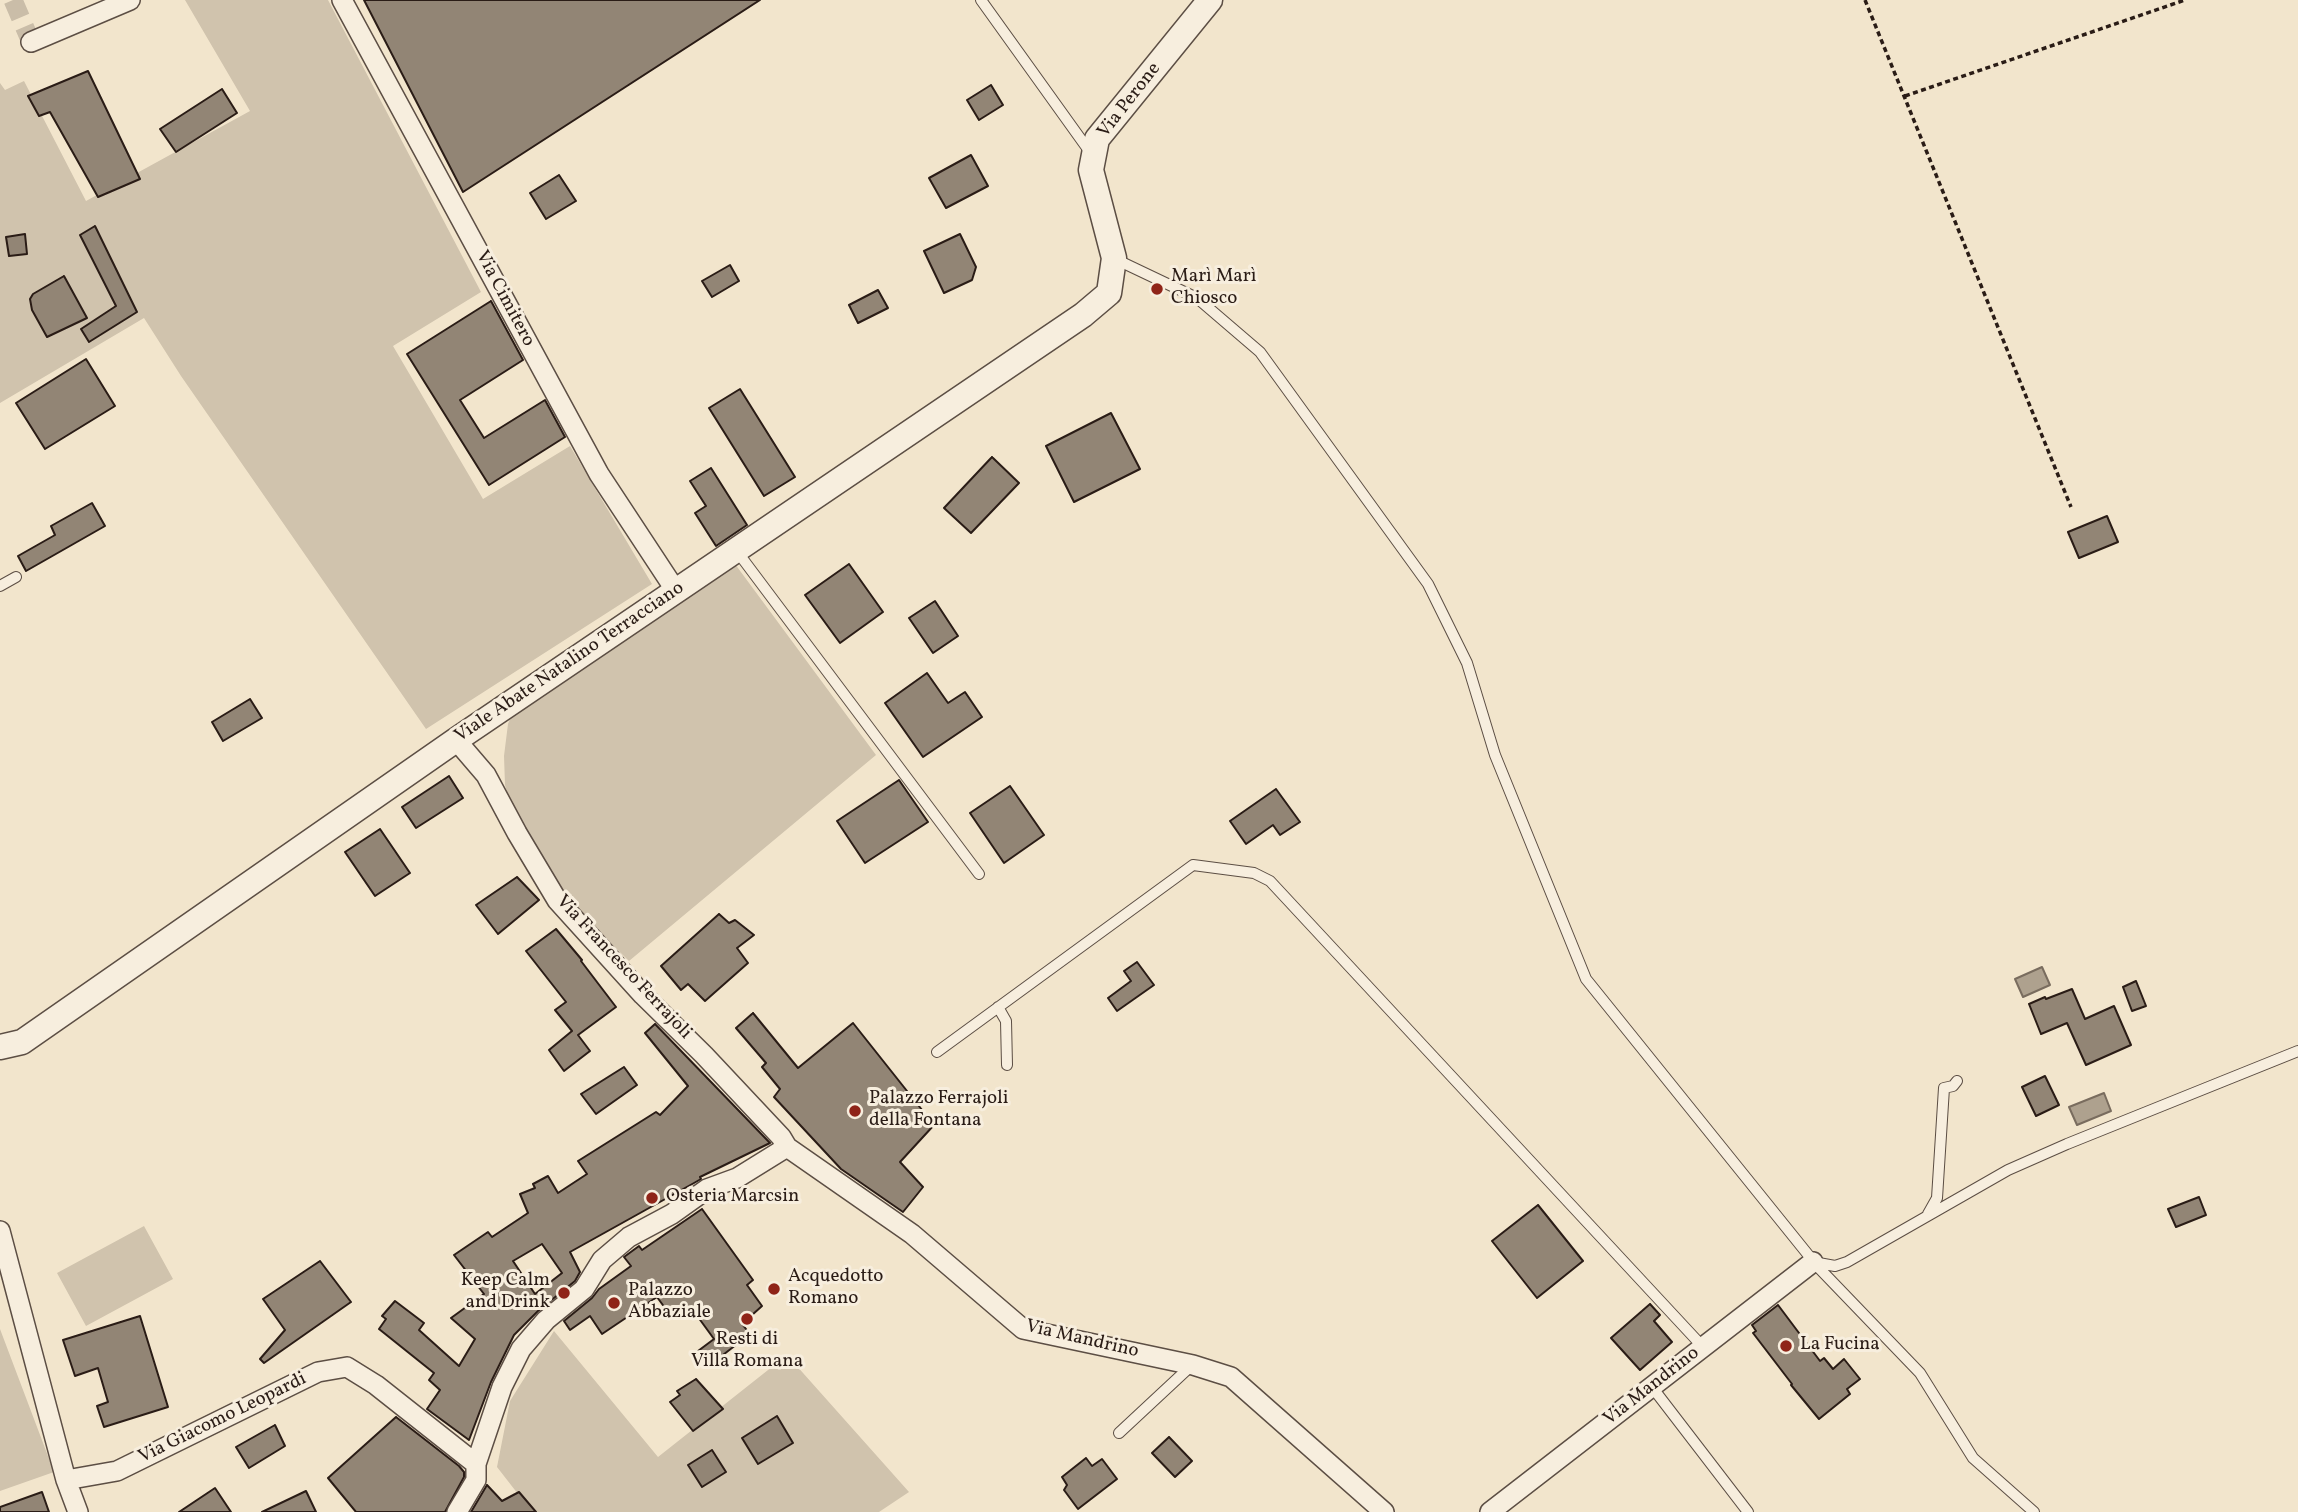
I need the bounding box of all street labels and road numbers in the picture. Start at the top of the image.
street label: Via Perone [1094,59,1166,143]
street label: Via Cimitero [469,247,539,351]
street label: Viale Abate Natalino Terracciano [451,578,689,748]
street label: Via Francesco Ferrajoli [550,891,696,1045]
street label: Via Mandrino [1023,1316,1141,1364]
street label: Via Mandrino [1600,1342,1704,1432]
street label: Via Giacomo Leopardi [135,1368,311,1470]

